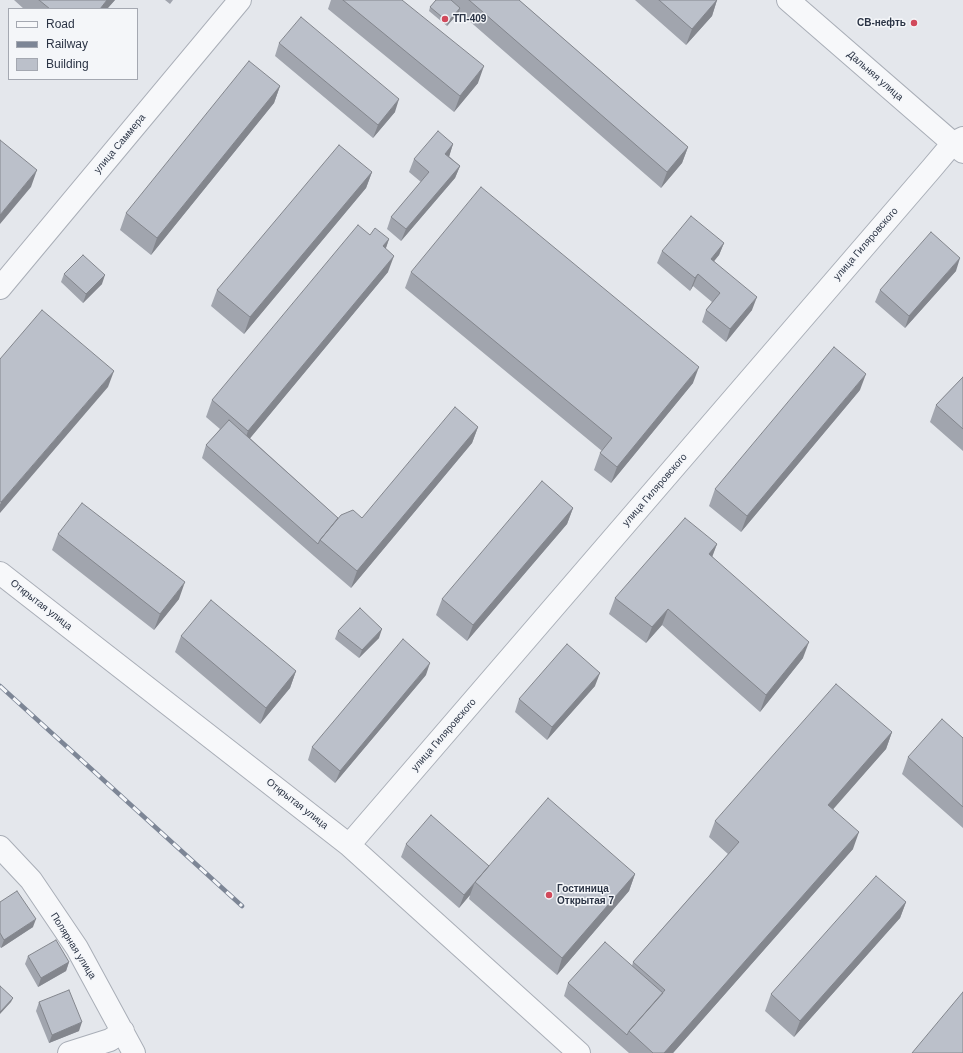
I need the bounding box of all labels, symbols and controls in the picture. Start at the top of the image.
legend [8,8,138,80]
place label: ТП-409 [453,13,486,25]
marker: ТП-409 [440,14,450,24]
text: Road [46,17,75,31]
place label: СВ-нефть [857,17,906,29]
marker: СВ-нефть [909,18,919,28]
text: Railway [46,37,88,51]
street label: Дальняя улица [845,49,905,103]
text: Building [46,57,89,71]
street label: улица Саммера [92,112,148,176]
street label: улица Гиляровского [831,205,901,283]
street label: улица Гиляровского [620,451,690,529]
street label: Открытая улица [8,577,74,633]
street label: улица Гиляровского [409,696,479,774]
street label: Открытая улица [264,776,330,832]
place label: Гостиница Открытая 7 [557,883,614,906]
marker: Гостиница Открытая 7 [544,890,554,900]
street label: Полярная улица [48,911,98,981]

